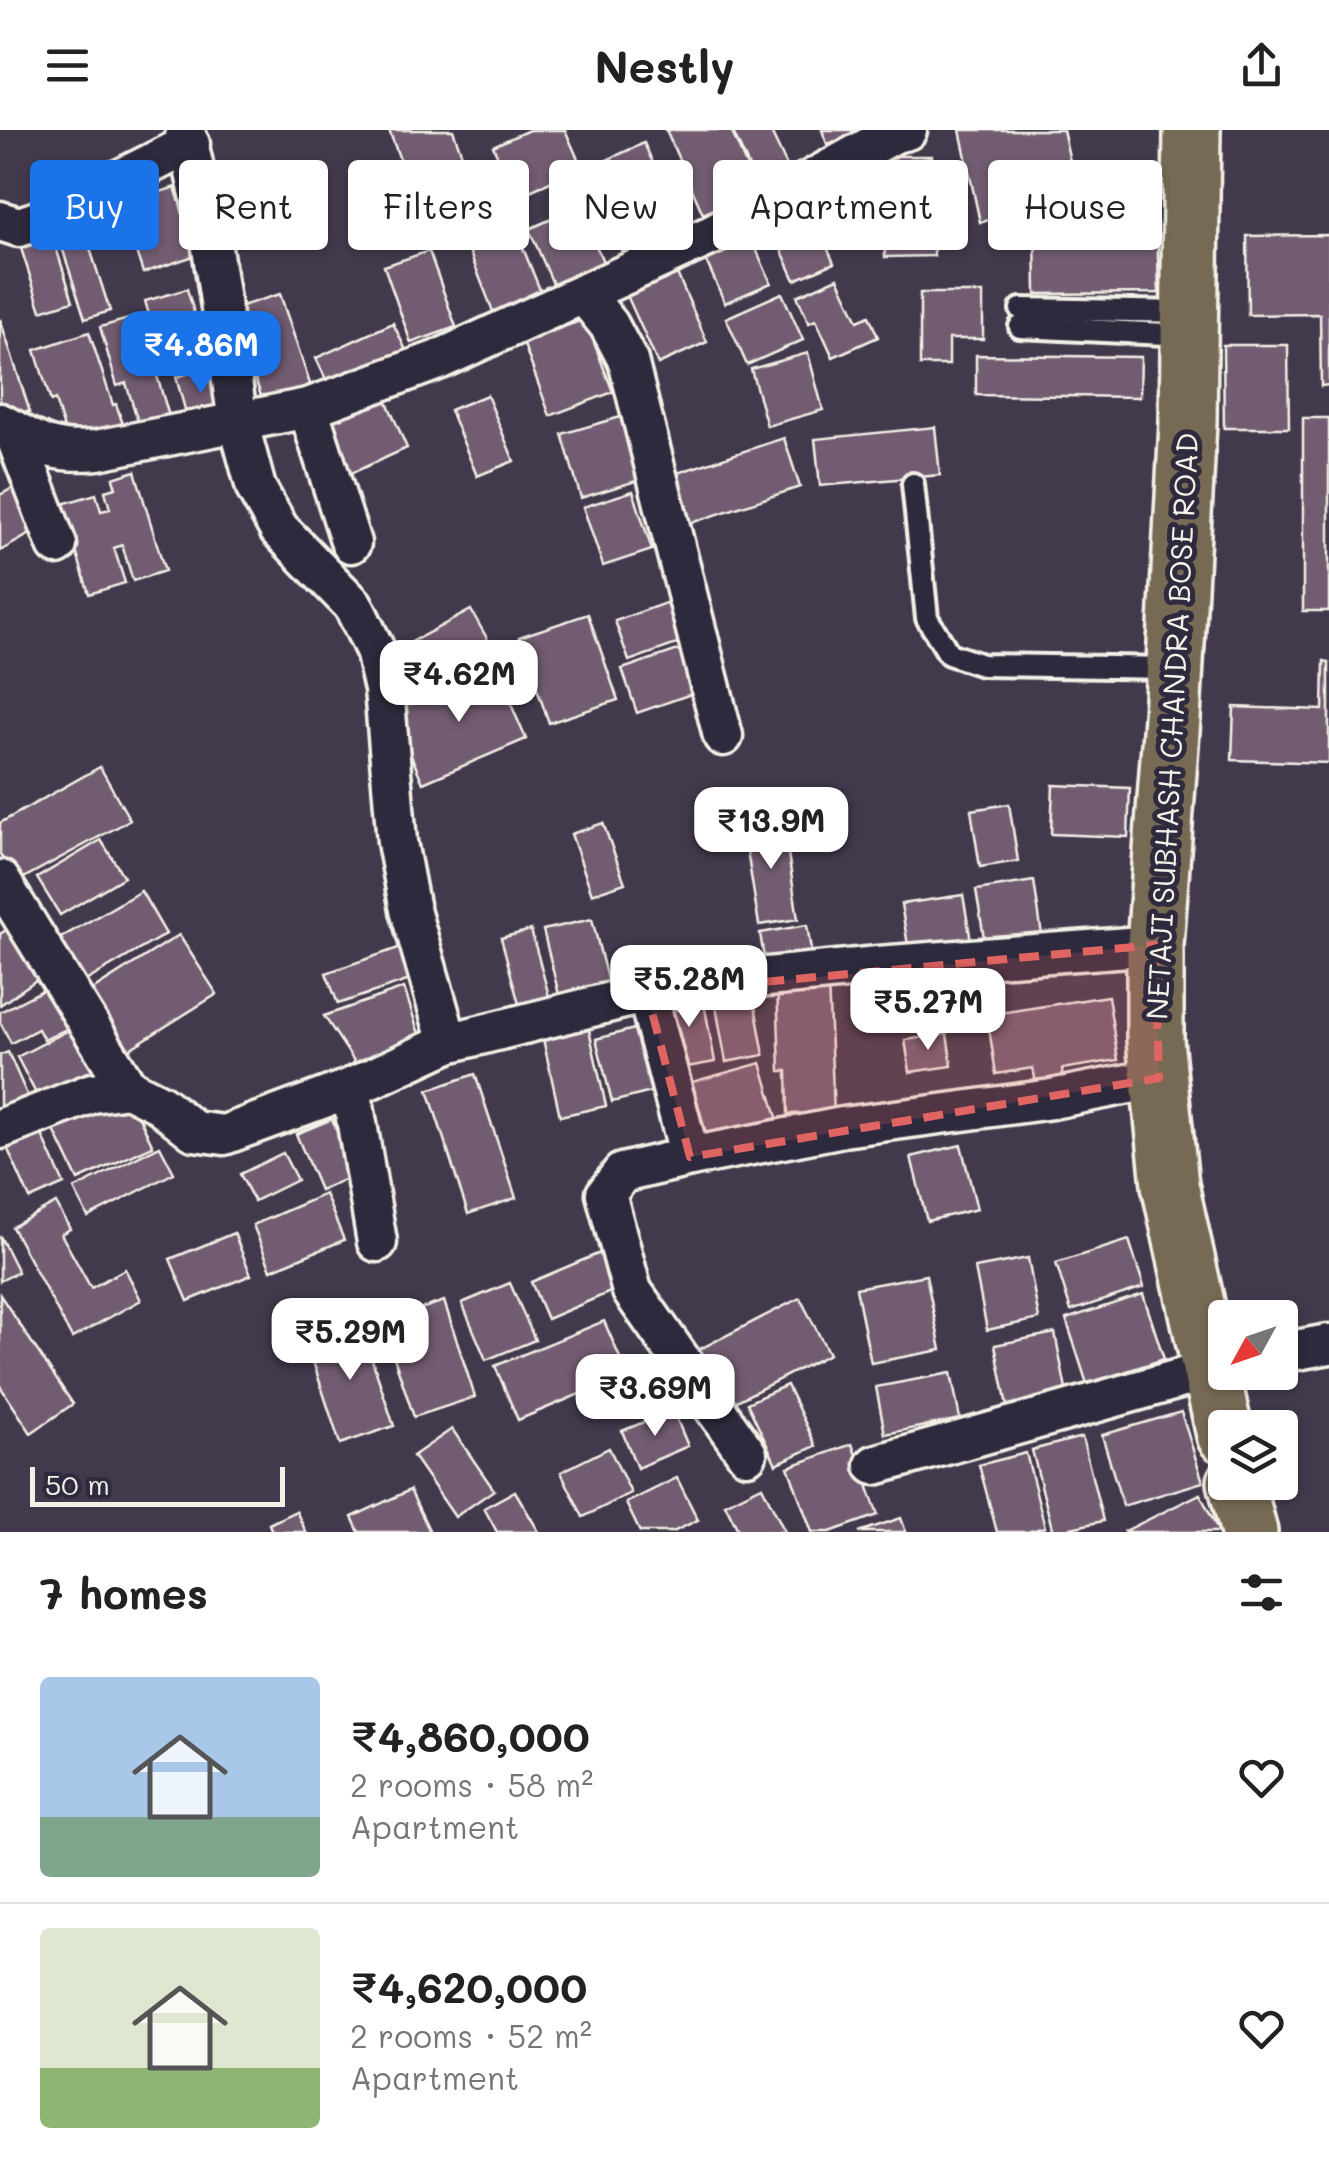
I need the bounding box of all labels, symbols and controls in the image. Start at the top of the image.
text: Nestly [594,36,735,94]
icon: menu [40,38,95,93]
icon: share [1234,38,1289,93]
chip: Buy [30,160,159,250]
chip: Rent [179,160,328,250]
chip: Filters [348,160,529,250]
chip: New [549,160,693,250]
chip: Apartment [713,160,968,250]
chip: House [988,160,1162,250]
pin: ₹4.86M [120,311,282,396]
text: ₹4.86M [143,322,259,364]
street label: NETAJI SUBHASH CHANDRA BOSE ROAD [1136,431,1206,1021]
pin: ₹4.62M [378,640,540,725]
text: ₹4.62M [402,651,516,693]
pin: ₹13.9M [690,787,852,872]
text: ₹13.9M [716,798,826,840]
pin: ₹5.28M [608,945,770,1030]
text: ₹5.28M [632,956,746,998]
pin: ₹5.27M [847,968,1009,1053]
text: ₹5.27M [872,979,984,1021]
pin: ₹5.29M [269,1298,431,1383]
north arrow [1208,1300,1298,1390]
map controls [1208,1300,1298,1500]
text: ₹5.29M [294,1309,406,1351]
pin: ₹3.69M [574,1354,736,1439]
text: ₹3.69M [598,1365,712,1407]
button: layers [1208,1410,1298,1500]
scale bar [30,1462,285,1506]
text: 50 m [45,1466,110,1502]
text: 7 homes [40,1565,208,1620]
icon: filters [1234,1565,1289,1620]
text: ₹4,860,000 [350,1708,590,1763]
icon: home [120,1717,240,1837]
icon: heart [1234,1750,1289,1805]
text: 2 rooms · 58 m² [350,1763,593,1805]
text: Apartment [350,1805,519,1847]
text: ₹4,620,000 [350,1959,587,2014]
icon: home [120,1968,240,2088]
icon: heart [1234,2001,1289,2056]
text: 2 rooms · 52 m² [350,2014,592,2056]
text: Apartment [350,2056,519,2098]

